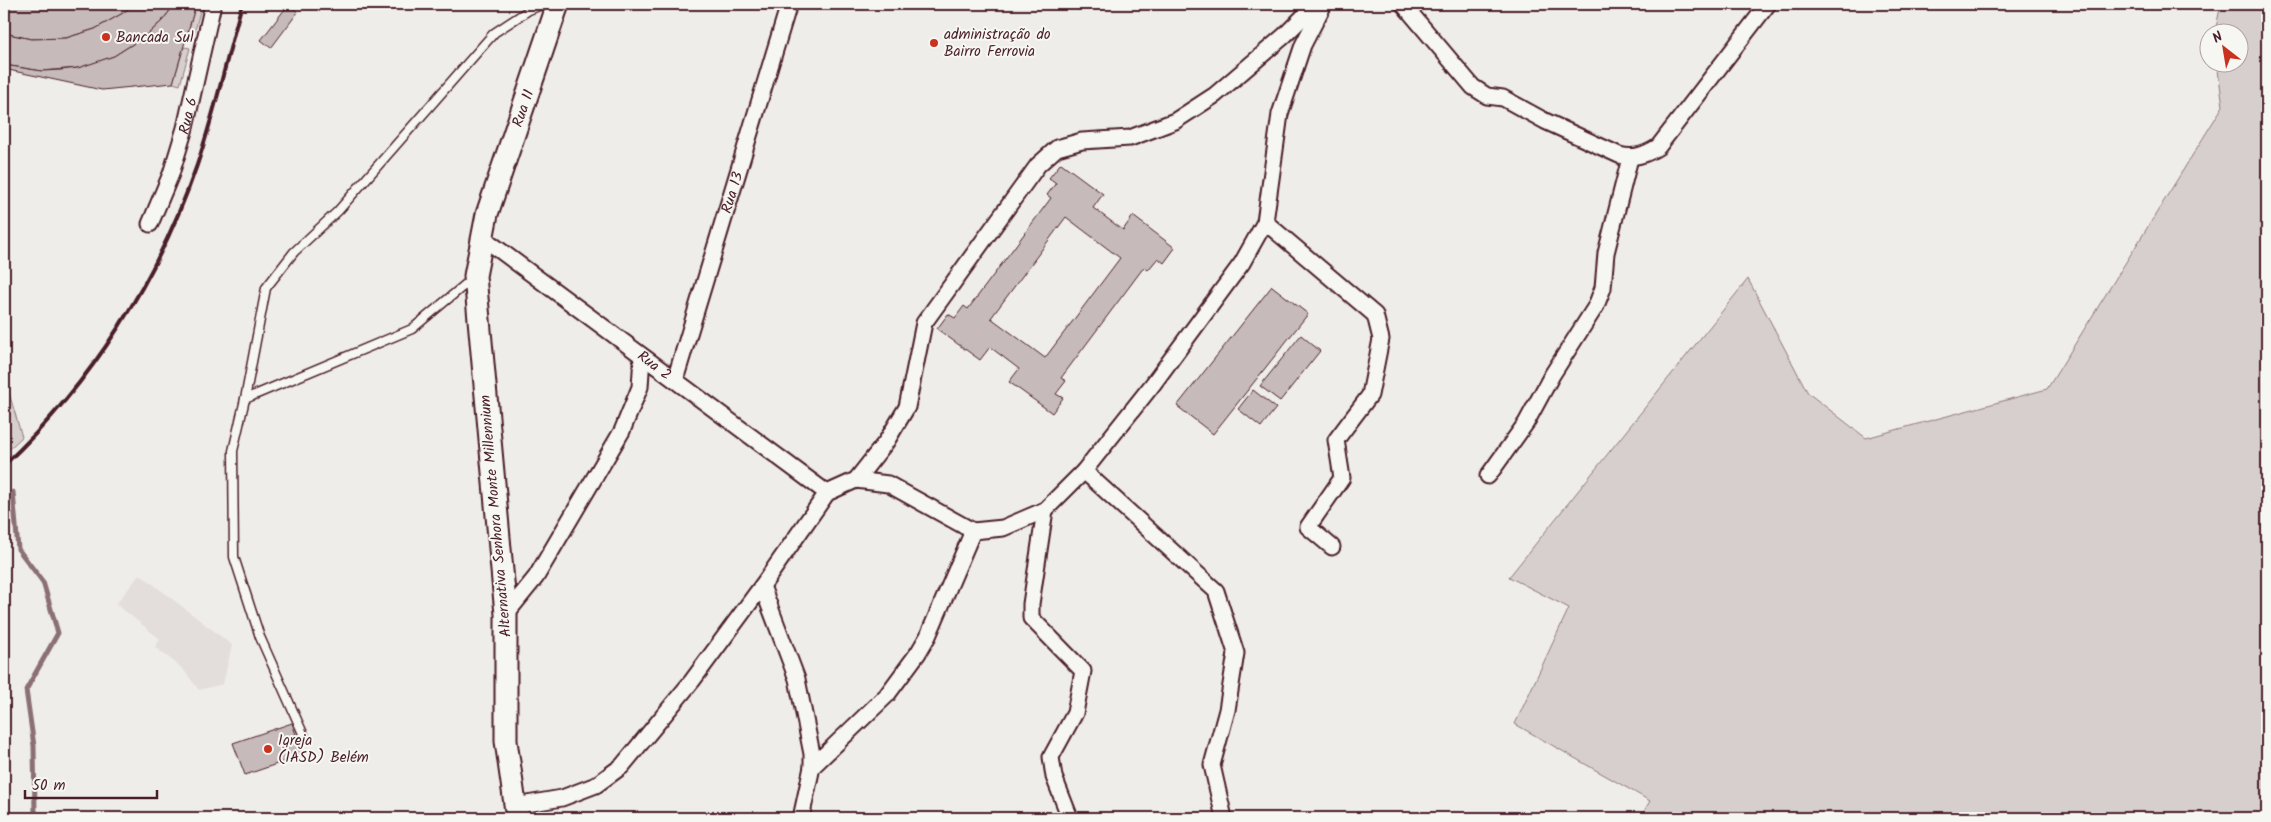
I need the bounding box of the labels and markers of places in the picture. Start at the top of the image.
place label: administração do Bairro Ferrovia [944,23,1051,64]
place label: Bancada Sul [116,26,194,50]
marker: Bancada Sul [100,31,112,43]
marker: administração do Bairro Ferrovia [928,37,940,49]
place label: Igreja (IASD) Belém [278,729,369,770]
marker: Igreja (IASD) Belém [262,743,274,755]

